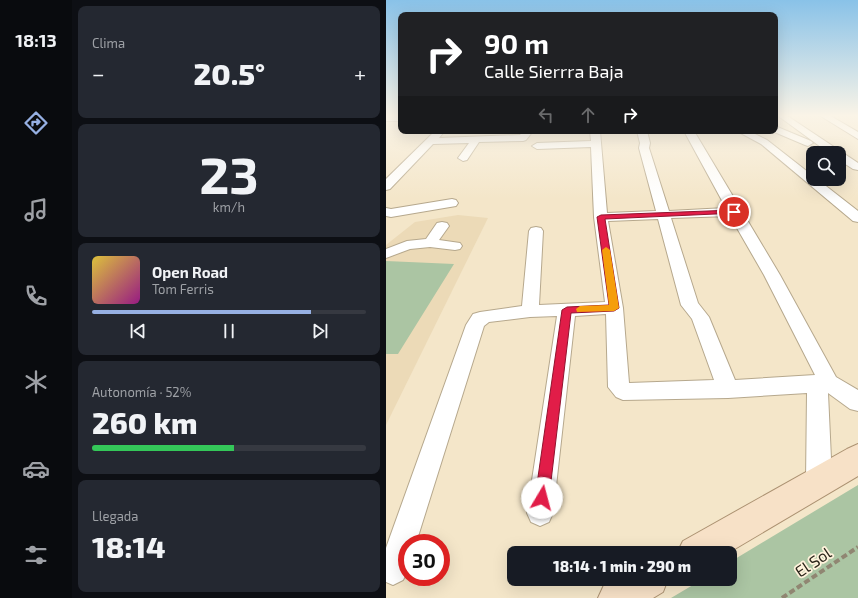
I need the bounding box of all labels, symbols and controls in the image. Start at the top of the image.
text: 90 m [484,26,549,60]
icon: right [418,28,470,80]
text: 18:13 [15,29,57,51]
text: Clima [92,35,125,51]
text: 20.5° [194,55,265,91]
text: − [92,60,105,86]
text: + [354,60,366,86]
text: Calle Sierrra Baja [484,60,624,82]
icon: left [535,104,557,126]
icon: ahead [577,104,599,126]
icon: right [619,104,641,126]
icon: directions [22,109,50,137]
text: 23 [199,142,259,204]
map controls [806,146,846,186]
button: search [806,146,846,186]
pin [717,195,751,229]
icon: music [22,196,50,224]
text: km/h [213,199,245,215]
icon: arrive [723,201,745,223]
text: Open Road [152,263,228,281]
text: Tom Ferris [152,281,214,297]
icon: phone [22,282,50,310]
icon: previous [127,320,149,342]
icon: pause [218,320,240,342]
icon: next [309,320,331,342]
icon: climate [22,368,50,396]
text: Autonomía · 52% [92,384,191,400]
text: 260 km [92,404,198,440]
icon: car [22,455,50,483]
position arrow [521,477,563,519]
text: Llegada [92,508,138,524]
text: 18:14 [92,528,166,564]
speed limit sign: 30 [398,534,450,586]
icon: filters [22,541,50,569]
street label: El Sol [791,542,835,581]
text: 18:14 · 1 min · 290 m [553,557,691,575]

